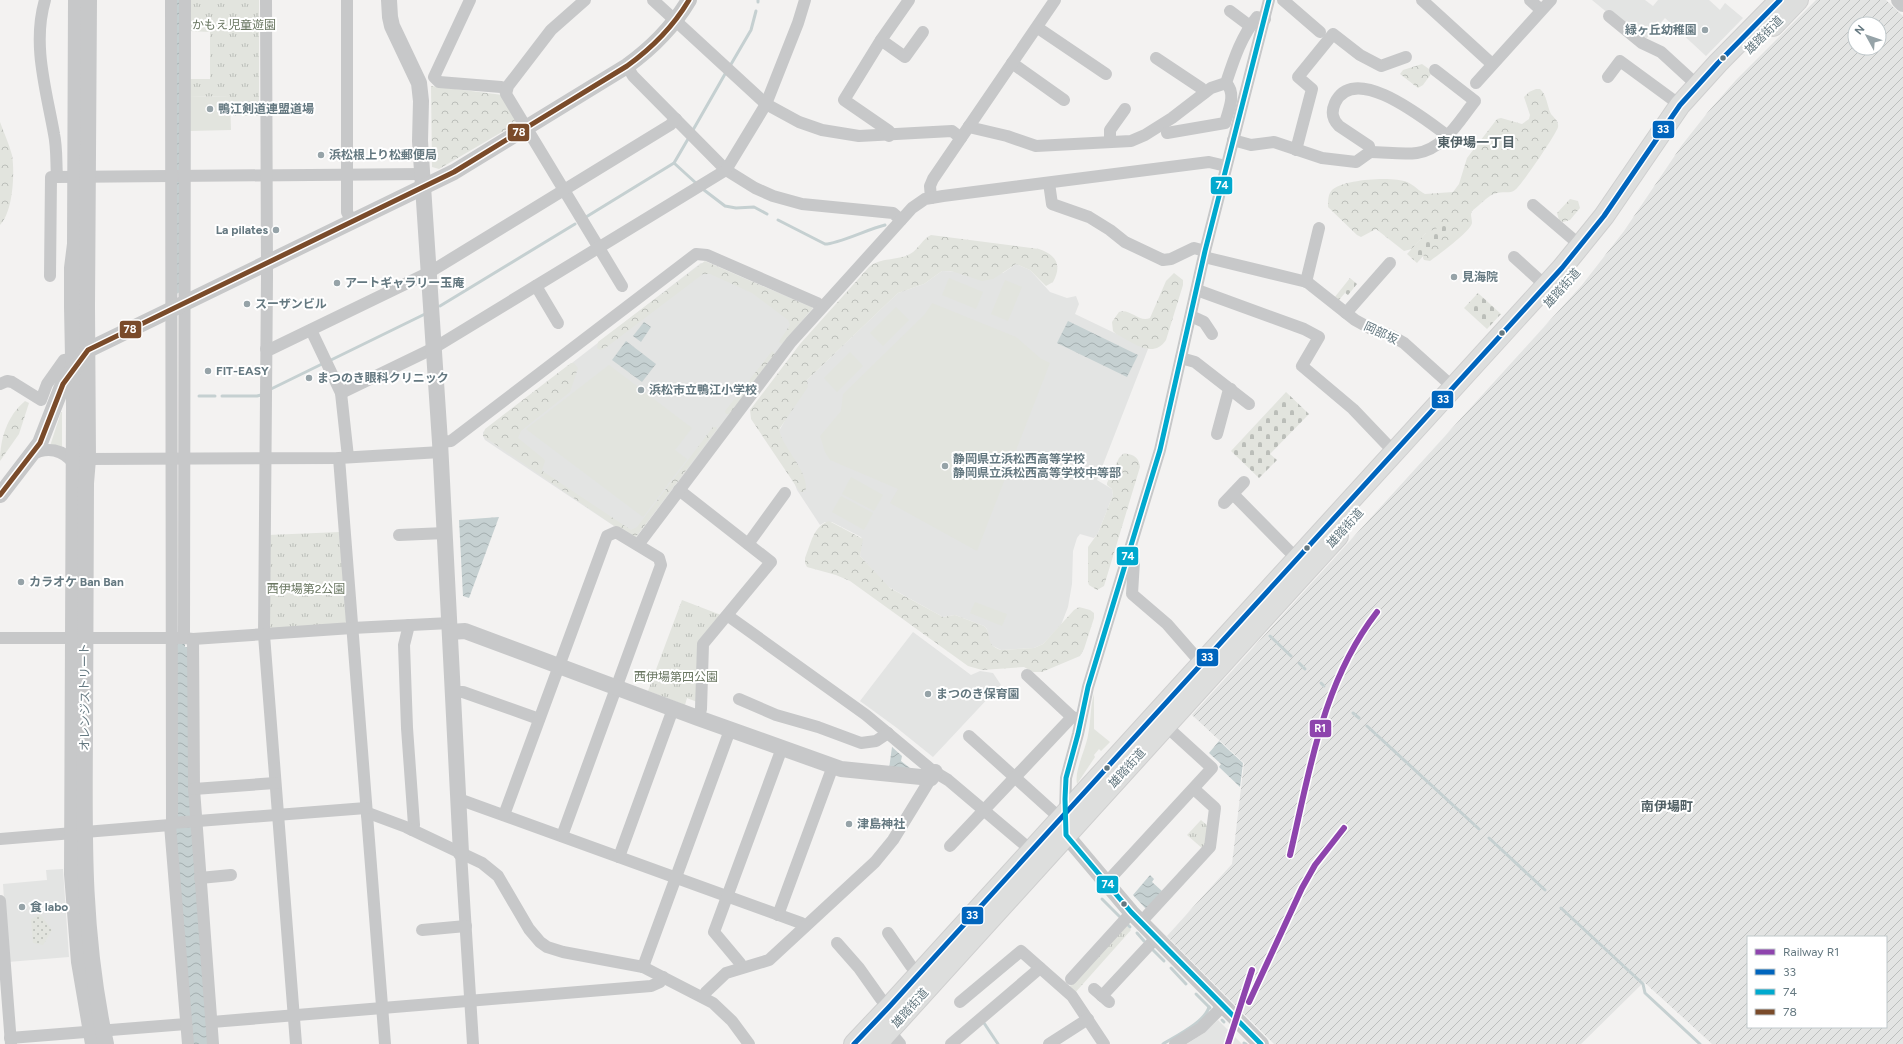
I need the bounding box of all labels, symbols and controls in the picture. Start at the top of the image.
street label: 雄踏街道 [1742,13,1786,57]
north arrow [1847,16,1887,56]
park label: かもえ児童遊園 [192,18,276,32]
text: N [1852,22,1867,37]
place label: 緑ヶ丘幼稚園 [1625,23,1697,37]
marker: 緑ヶ丘幼稚園 [1700,25,1710,35]
unlabelled marker [1718,53,1728,63]
place label: 鴨江剣道連盟道場 [218,102,314,116]
marker: 鴨江剣道連盟道場 [205,104,215,114]
line badge: 33 [1652,120,1675,139]
line badge: 78 [507,123,530,142]
text: 33 [1657,123,1669,136]
text: 78 [513,126,526,139]
district label: 東伊場一丁目 [1437,135,1515,150]
place label: 浜松根上り松郵便局 [329,148,437,162]
marker: 浜松根上り松郵便局 [316,150,326,160]
line badge: 74 [1210,176,1233,195]
text: 74 [1215,179,1229,192]
place label: La pilates [216,223,268,237]
marker: La pilates [271,225,281,235]
street label: 雄踏街道 [1541,265,1583,311]
place label: 見海院 [1462,270,1498,284]
marker: 見海院 [1449,272,1459,282]
place label: アートギャラリー玉庵 [345,276,464,290]
marker: アートギャラリー玉庵 [332,278,342,288]
place label: スーザンビル [255,297,327,311]
marker: スーザンビル [242,299,252,309]
street label: 岡部坂 [1362,319,1400,347]
line badge: 78 [119,320,142,339]
text: 78 [124,323,137,336]
unlabelled marker [1497,328,1507,338]
place label: FIT-EASY [216,364,269,378]
marker: FIT-EASY [203,366,213,376]
place label: まつのき眼科クリニック [317,371,449,385]
marker: まつのき眼科クリニック [304,373,314,383]
place label: 浜松市立鴨江小学校 [649,383,757,397]
marker: 浜松市立鴨江小学校 [636,385,646,395]
line badge: 33 [1431,390,1454,409]
text: 33 [1437,393,1449,406]
place label: 静岡県立浜松西高等学校 静岡県立浜松西高等学校中等部 [953,452,1121,480]
marker: 静岡県立浜松西高等学校 静岡県立浜松西高等学校中等部 [940,461,950,471]
street label: 雄踏街道 [1324,505,1366,551]
unlabelled marker [1302,543,1312,553]
line badge: 74 [1116,546,1139,566]
text: 74 [1121,550,1135,563]
place label: カラオケ Ban Ban [29,575,124,589]
marker: カラオケ Ban Ban [16,577,26,587]
park label: 西伊場第2公園 [267,582,345,596]
street label: オレンジストリート [78,643,92,751]
line badge: 33 [1196,648,1219,667]
text: 33 [1201,651,1213,664]
park label: 西伊場第四公園 [634,670,718,684]
place label: まつのき保育園 [936,687,1020,701]
marker: まつのき保育園 [923,689,933,699]
line badge: R1 [1309,719,1332,738]
text: R1 [1314,722,1326,735]
street label: 雄踏街道 [1106,745,1148,791]
unlabelled marker [1102,763,1112,773]
district label: 南伊場町 [1641,799,1693,814]
place label: 津島神社 [857,817,905,831]
marker: 津島神社 [844,819,854,829]
line badge: 74 [1096,875,1119,894]
text: 74 [1101,878,1115,891]
unlabelled marker [1119,899,1129,909]
place label: 食 labo [30,900,68,914]
marker: 食 labo [17,902,27,912]
line badge: 33 [961,906,984,925]
text: 33 [966,909,978,922]
legend [1747,936,1887,1028]
text: Railway R1 [1783,945,1839,959]
text: 33 [1783,965,1796,979]
street label: 雄踏街道 [889,985,931,1031]
text: 74 [1783,985,1797,999]
text: 78 [1783,1005,1797,1019]

